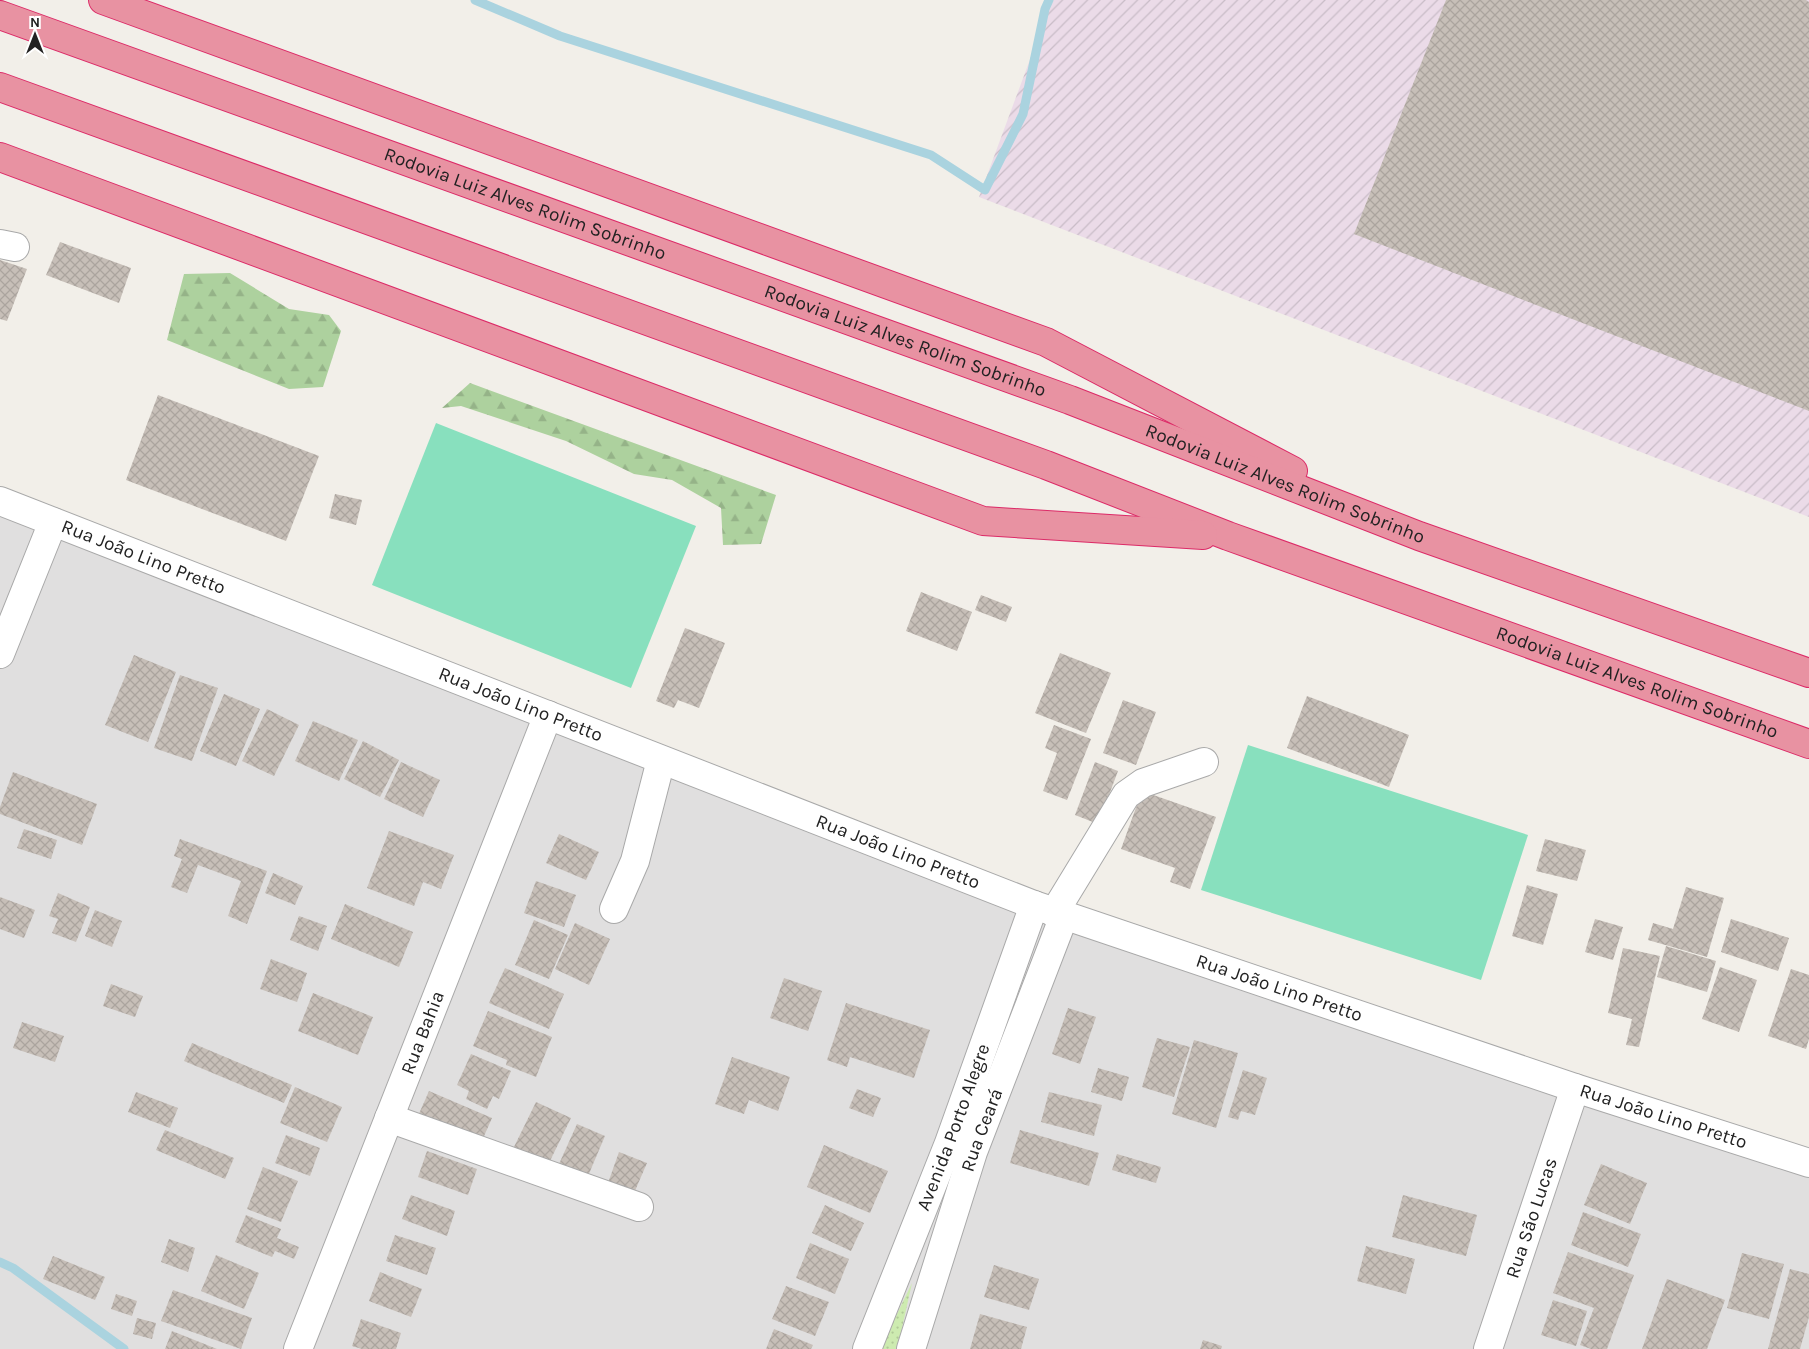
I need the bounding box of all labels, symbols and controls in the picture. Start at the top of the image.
north arrow [10,10,60,60]
text: N [30,14,40,31]
street label: Rodovia Luiz Alves Rolim Sobrinho [381,143,669,265]
street label: Rodovia Luiz Alves Rolim Sobrinho [761,280,1049,401]
street label: Rodovia Luiz Alves Rolim Sobrinho [1142,419,1428,548]
street label: Rua João Lino Pretto [58,515,229,599]
street label: Rodovia Luiz Alves Rolim Sobrinho [1493,622,1781,743]
street label: Rua João Lino Pretto [435,662,606,746]
street label: Rua João Lino Pretto [813,810,983,894]
street label: Rua João Lino Pretto [1193,950,1365,1026]
street label: Rua Bahia [396,988,449,1078]
street label: Avenida Porto Alegre [912,1041,995,1214]
street label: Rua João Lino Pretto [1577,1079,1750,1153]
street label: Rua Ceará [956,1085,1007,1175]
street label: Rua São Lucas [1501,1155,1562,1281]

